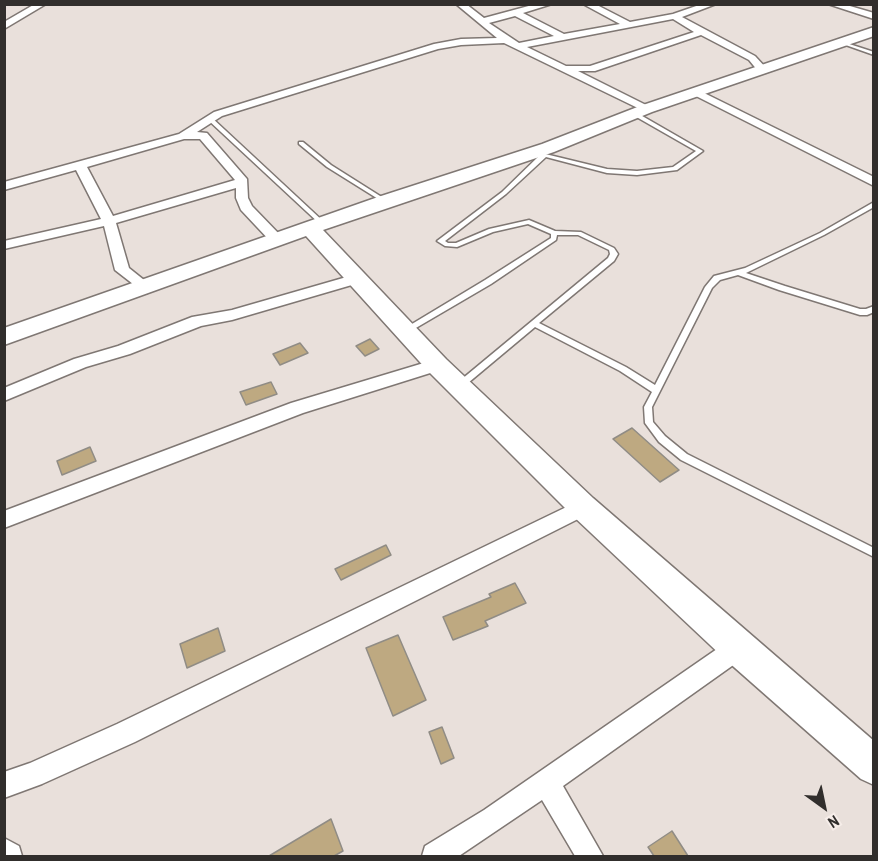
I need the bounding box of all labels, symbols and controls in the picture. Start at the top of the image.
north arrow [794,777,854,837]
text: N [824,810,844,834]

